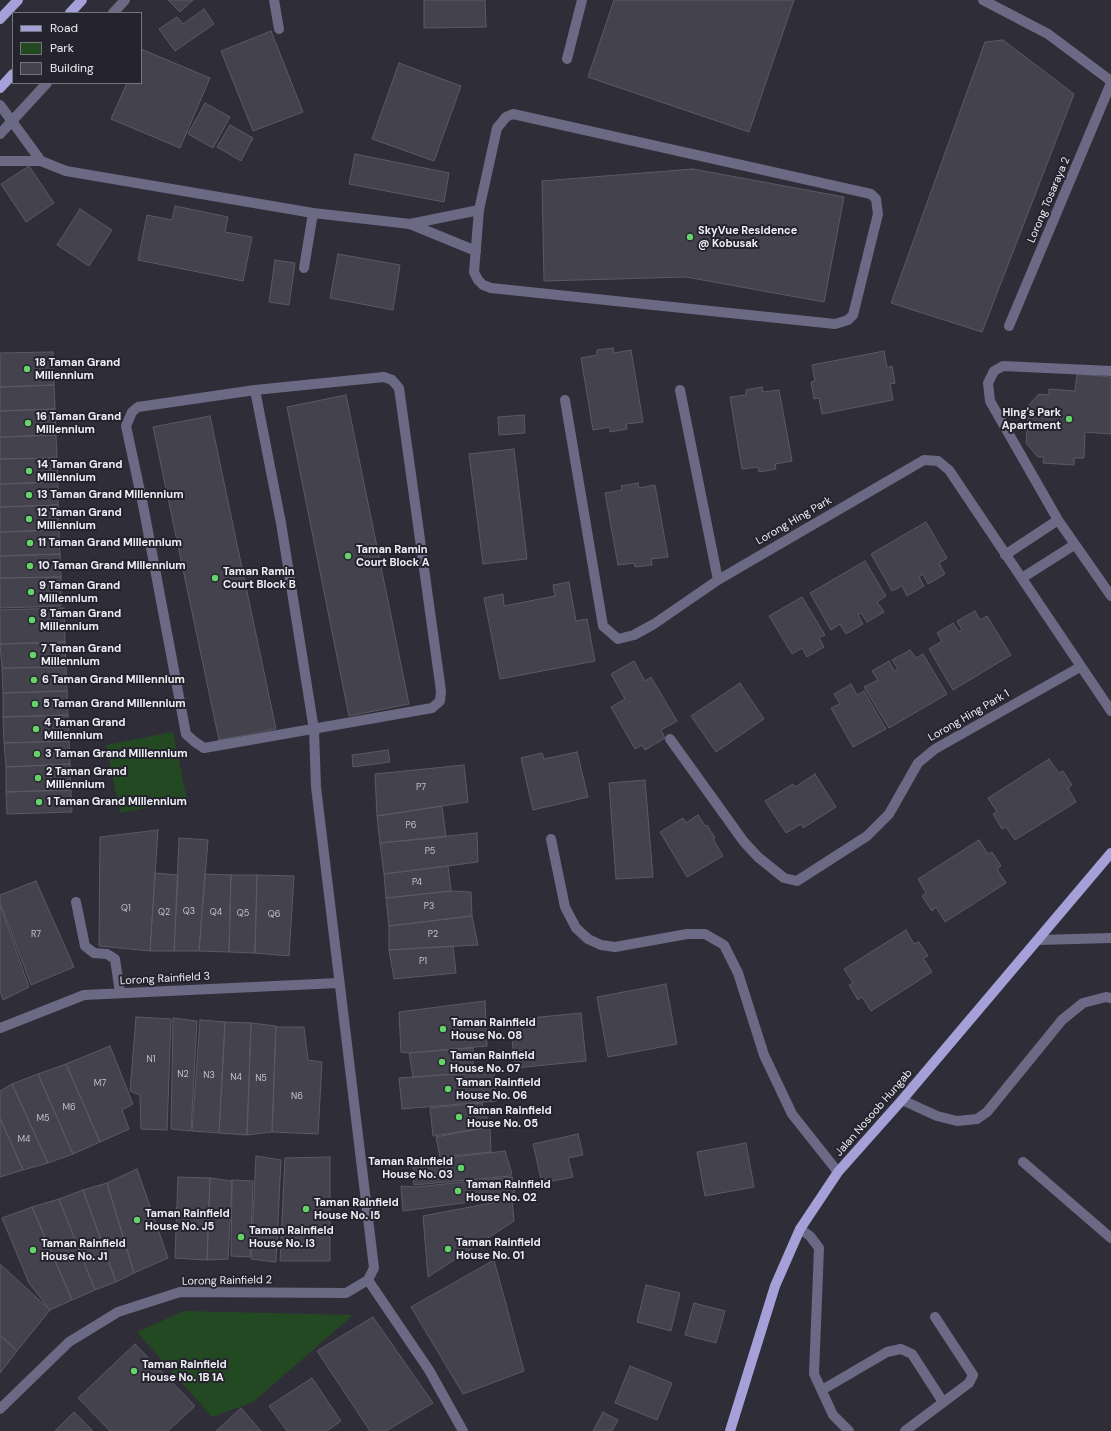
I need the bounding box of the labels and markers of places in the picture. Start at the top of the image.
place label: SkyVue Residence @ Kobusak [698,224,797,250]
marker: SkyVue Residence @ Kobusak [685,232,695,242]
place label: 18 Taman Grand Millennium [35,356,120,382]
marker: 18 Taman Grand Millennium [22,364,32,374]
place label: Hing's Park Apartment [1002,406,1061,432]
place label: 16 Taman Grand Millennium [36,410,121,436]
marker: Hing's Park Apartment [1064,414,1074,424]
marker: 16 Taman Grand Millennium [23,418,33,428]
place label: 14 Taman Grand Millennium [37,458,122,484]
marker: 14 Taman Grand Millennium [24,466,34,476]
place label: 13 Taman Grand Millennium [37,488,183,502]
marker: 13 Taman Grand Millennium [24,490,34,500]
place label: 12 Taman Grand Millennium [37,506,122,532]
marker: 12 Taman Grand Millennium [24,514,34,524]
place label: 11 Taman Grand Millennium [38,536,182,550]
marker: 11 Taman Grand Millennium [25,538,35,548]
place label: Taman Ramin Court Block A [356,543,430,569]
marker: Taman Ramin Court Block A [343,551,353,561]
place label: 10 Taman Grand Millennium [38,559,186,573]
marker: 10 Taman Grand Millennium [25,561,35,571]
place label: Taman Ramin Court Block B [223,565,296,591]
marker: Taman Ramin Court Block B [210,573,220,583]
place label: 9 Taman Grand Millennium [39,579,120,605]
marker: 9 Taman Grand Millennium [26,587,36,597]
place label: 8 Taman Grand Millennium [40,607,121,633]
marker: 8 Taman Grand Millennium [27,615,37,625]
place label: 7 Taman Grand Millennium [41,642,121,668]
marker: 7 Taman Grand Millennium [28,650,38,660]
place label: 6 Taman Grand Millennium [42,673,185,687]
marker: 6 Taman Grand Millennium [29,675,39,685]
place label: 5 Taman Grand Millennium [43,697,186,711]
marker: 5 Taman Grand Millennium [30,699,40,709]
place label: 4 Taman Grand Millennium [44,716,125,742]
marker: 4 Taman Grand Millennium [31,724,41,734]
place label: 3 Taman Grand Millennium [45,747,187,761]
marker: 3 Taman Grand Millennium [32,749,42,759]
place label: 2 Taman Grand Millennium [46,765,127,791]
marker: 2 Taman Grand Millennium [33,773,43,783]
place label: 1 Taman Grand Millennium [47,795,187,809]
marker: 1 Taman Grand Millennium [34,797,44,807]
place label: Taman Rainfield House No. 08 [451,1016,536,1042]
marker: Taman Rainfield House No. 08 [438,1024,448,1034]
place label: Taman Rainfield House No. 07 [450,1049,535,1075]
marker: Taman Rainfield House No. 07 [437,1057,447,1067]
place label: Taman Rainfield House No. 06 [456,1076,541,1102]
marker: Taman Rainfield House No. 06 [443,1084,453,1094]
place label: Taman Rainfield House No. 05 [467,1104,552,1130]
marker: Taman Rainfield House No. 05 [454,1112,464,1122]
place label: Taman Rainfield House No. 03 [368,1155,453,1181]
marker: Taman Rainfield House No. 03 [456,1163,466,1173]
place label: Taman Rainfield House No. 02 [466,1178,551,1204]
marker: Taman Rainfield House No. 02 [453,1186,463,1196]
place label: Taman Rainfield House No. I5 [314,1196,399,1222]
marker: Taman Rainfield House No. I5 [301,1204,311,1214]
place label: Taman Rainfield House No. J5 [145,1207,230,1233]
marker: Taman Rainfield House No. J5 [132,1215,142,1225]
place label: Taman Rainfield House No. I3 [249,1224,334,1250]
marker: Taman Rainfield House No. I3 [236,1232,246,1242]
place label: Taman Rainfield House No. 01 [456,1236,541,1262]
place label: Taman Rainfield House No. J1 [41,1237,126,1263]
marker: Taman Rainfield House No. 01 [443,1244,453,1254]
marker: Taman Rainfield House No. J1 [28,1245,38,1255]
place label: Taman Rainfield House No. 1B 1A [142,1358,227,1384]
marker: Taman Rainfield House No. 1B 1A [129,1366,139,1376]

